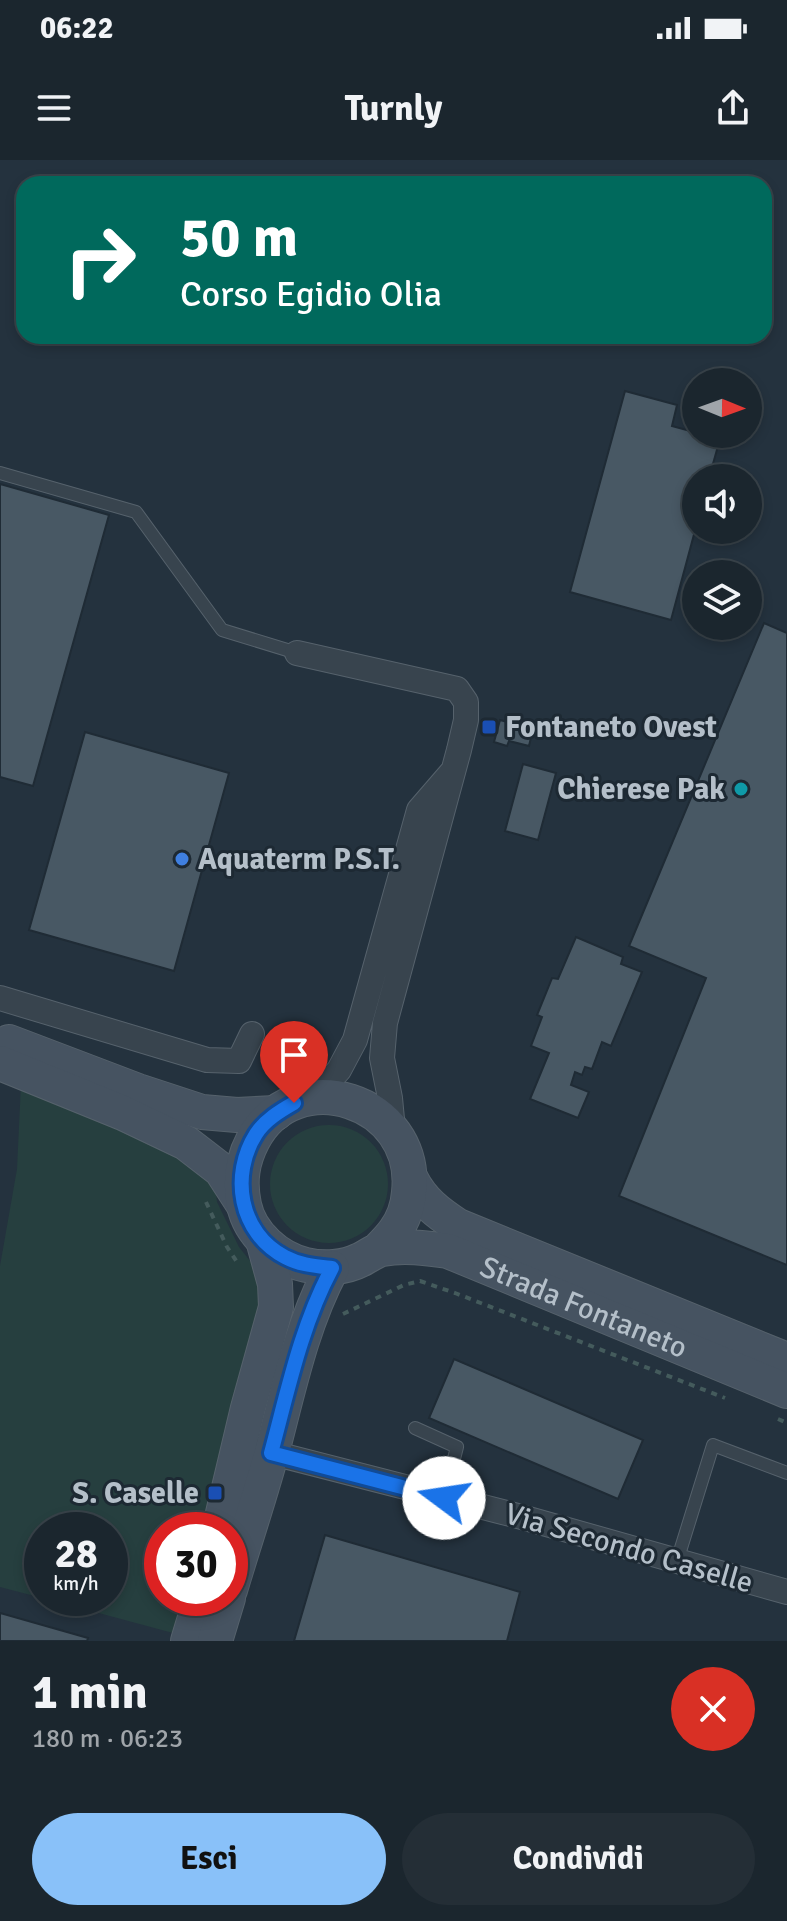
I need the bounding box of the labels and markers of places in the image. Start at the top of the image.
place label: Fontaneto Ovest [505,709,717,746]
marker: Fontaneto Ovest [480,718,498,736]
place label: Chierese Pak [557,771,725,808]
marker: Chierese Pak [732,780,750,798]
place label: Aquaterm P.S.T. [198,841,400,878]
marker: Aquaterm P.S.T. [173,850,191,868]
pin [260,1021,328,1103]
place label: S. Caselle [72,1475,199,1512]
marker: S. Caselle [206,1484,224,1502]

